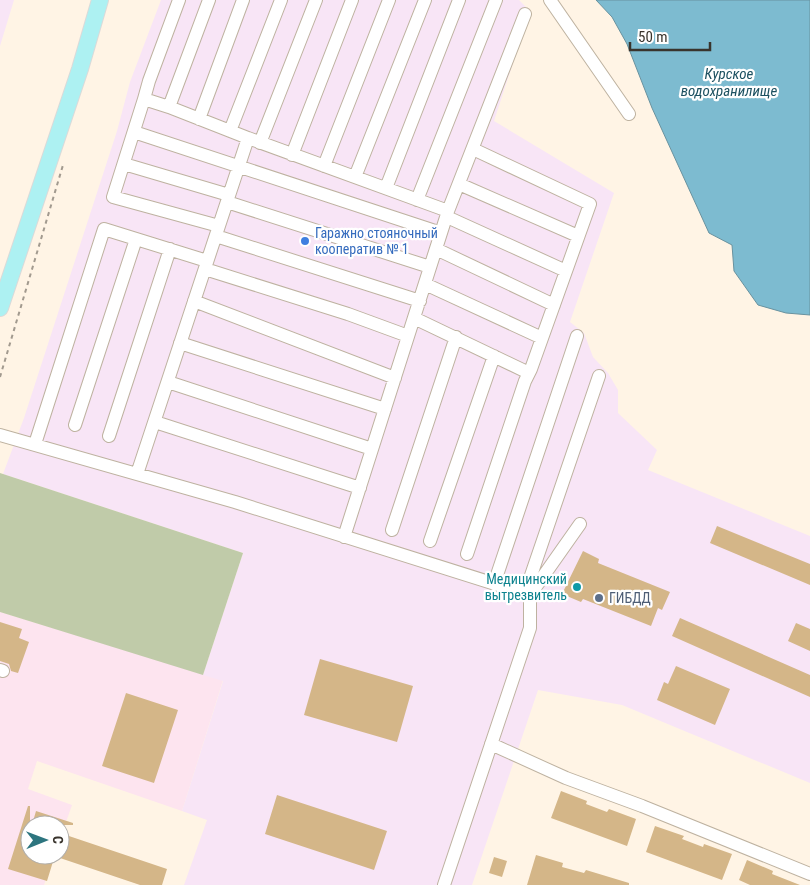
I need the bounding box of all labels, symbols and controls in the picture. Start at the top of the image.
scale bar [630,20,710,52]
text: 50 m [638,28,668,46]
water label: Курское водохранилище [681,65,778,100]
place label: Гаражно стояночный кооператив № 1 [315,225,438,257]
marker: Гаражно стояночный кооператив № 1 [299,235,311,247]
place label: Медицинский вытрезвитель [485,571,567,603]
marker: Медицинский вытрезвитель [571,581,583,593]
place label: ГИБДД [609,590,651,606]
marker: ГИБДД [593,592,605,604]
north arrow [20,815,70,865]
text: С [50,836,66,844]

